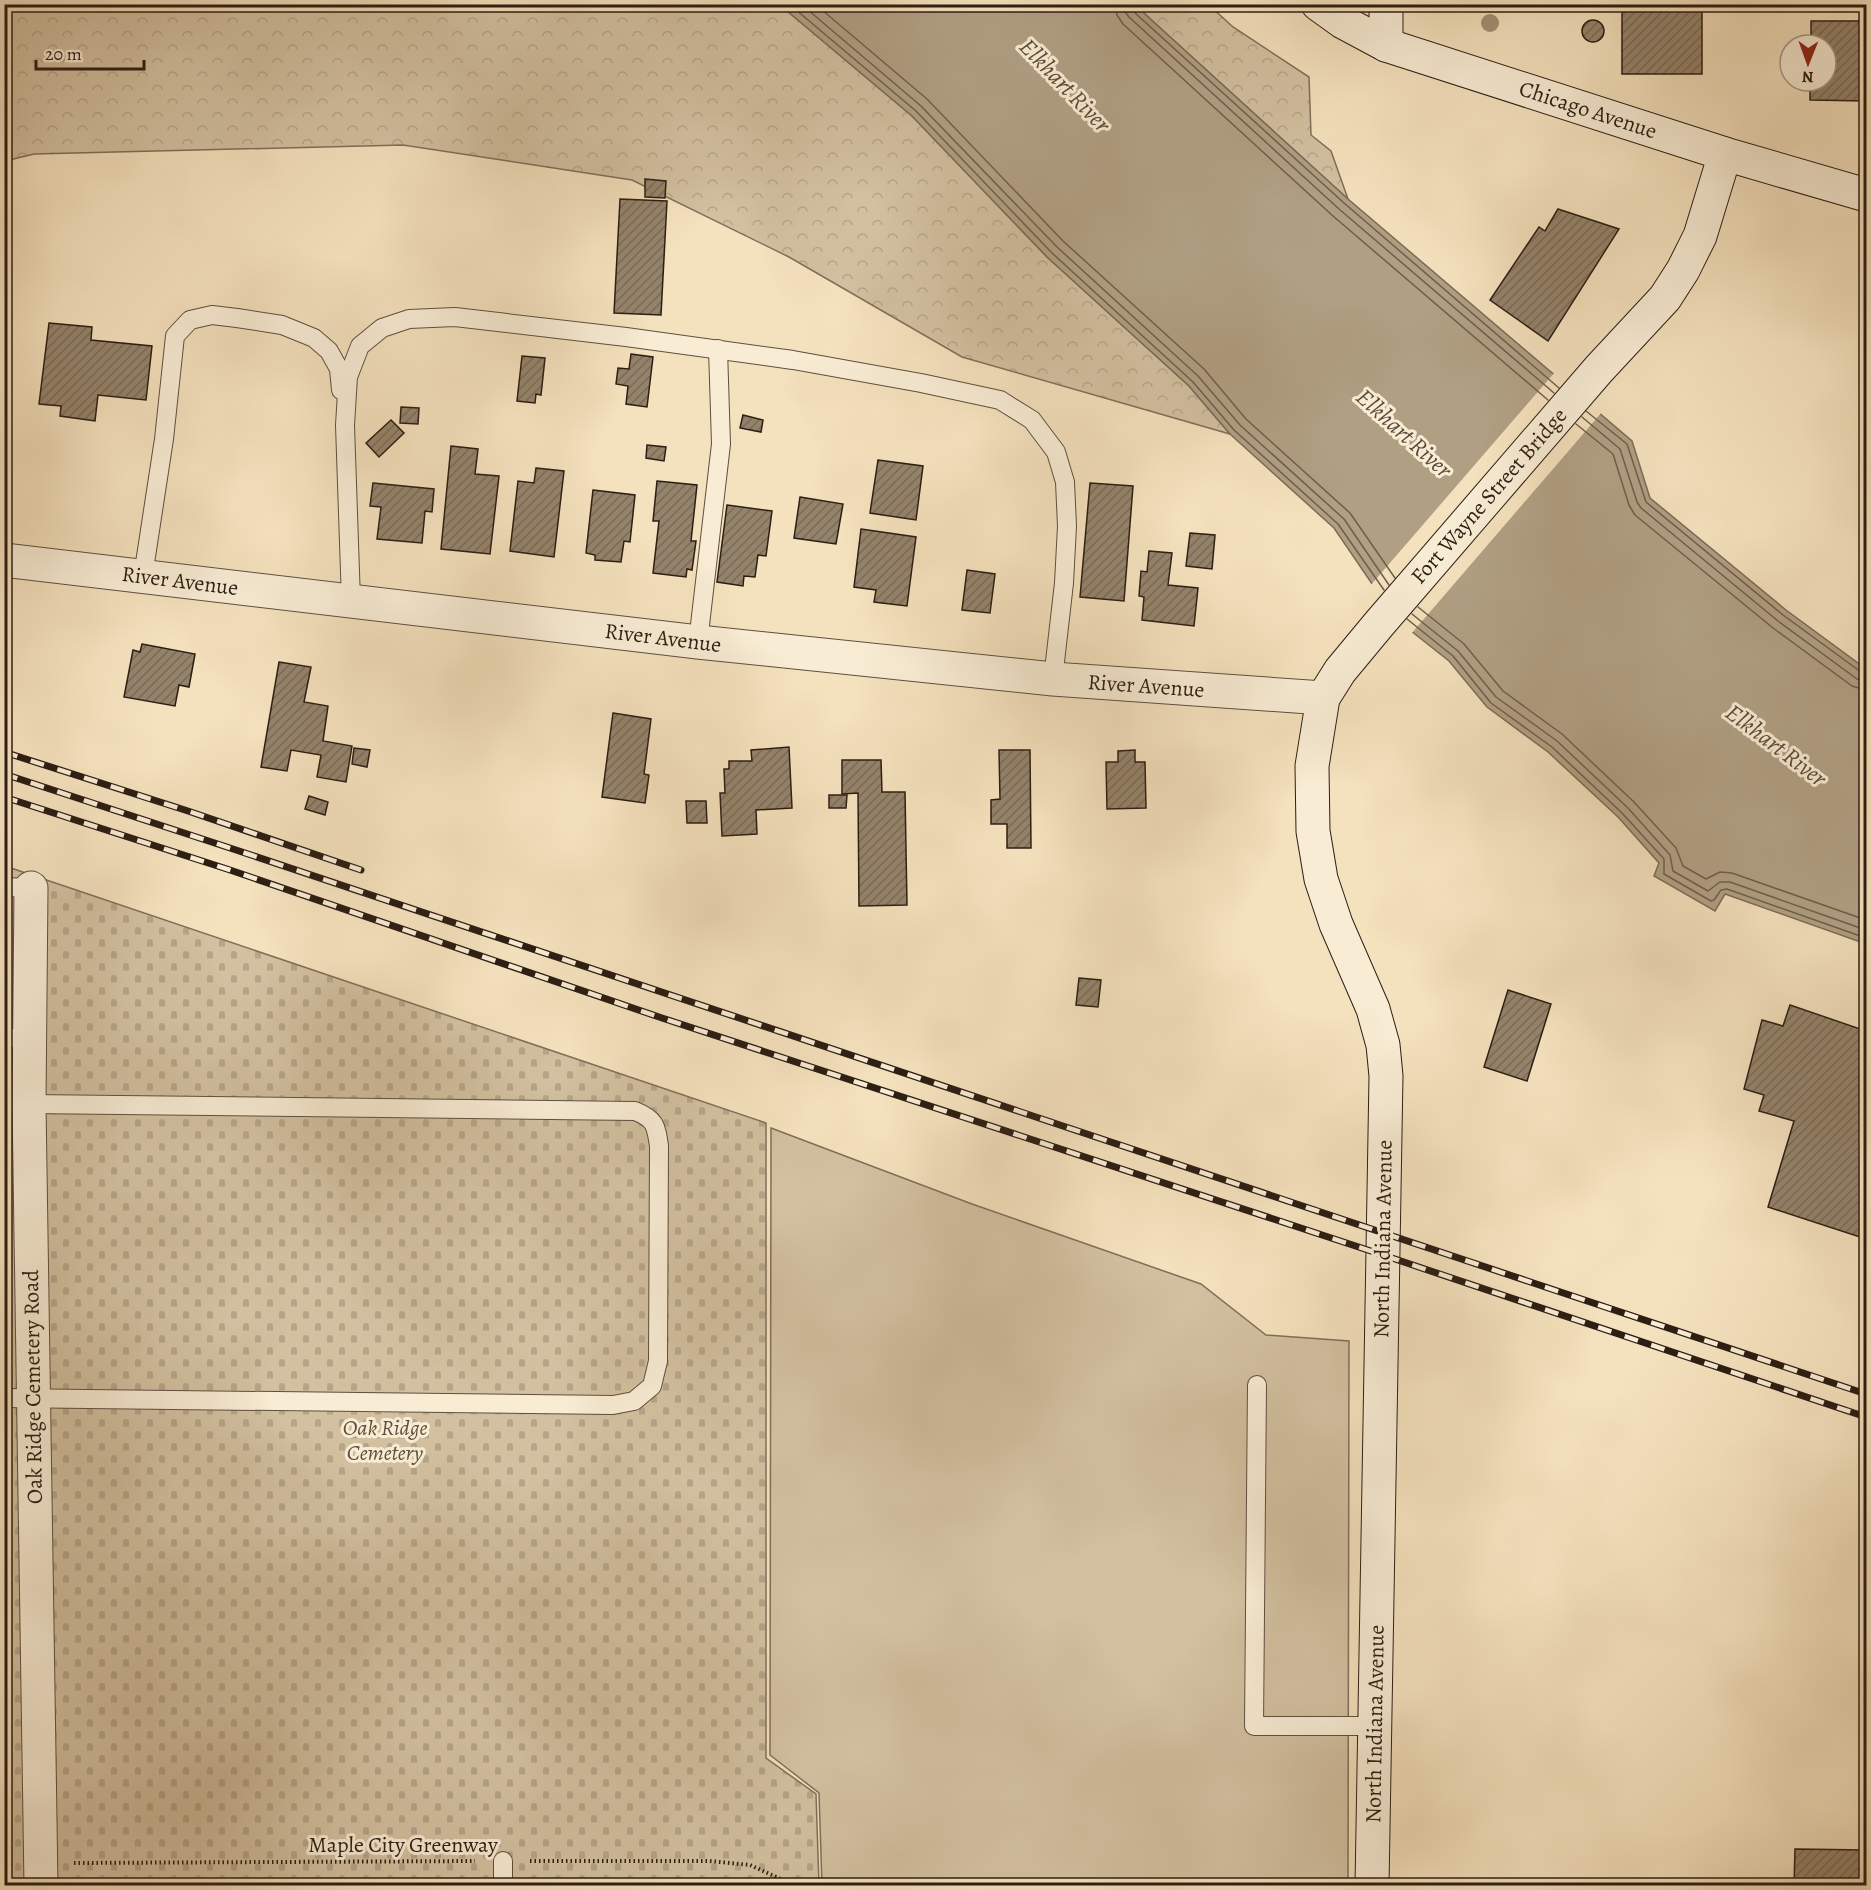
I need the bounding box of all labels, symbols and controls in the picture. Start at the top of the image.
water label: Elkhart River [1012,31,1118,139]
scale bar [36,33,144,71]
north arrow [1778,33,1838,93]
text: 20 m [45,42,82,66]
text: N [1801,66,1814,88]
street label: Chicago Avenue [1515,74,1661,146]
water label: Elkhart River [1349,381,1459,485]
street label: Fort Wayne Street Bridge [1404,401,1574,591]
street label: River Avenue [120,559,240,603]
street label: River Avenue [603,616,723,660]
street label: River Avenue [1087,667,1205,705]
water label: Elkhart River [1719,696,1834,794]
street label: North Indiana Avenue [1366,1140,1400,1338]
street label: Oak Ridge Cemetery Road [16,1269,50,1504]
park label: Oak Ridge Cemetery [343,1413,427,1468]
street label: North Indiana Avenue [1358,1625,1392,1823]
street label: Maple City Greenway [308,1830,498,1860]

